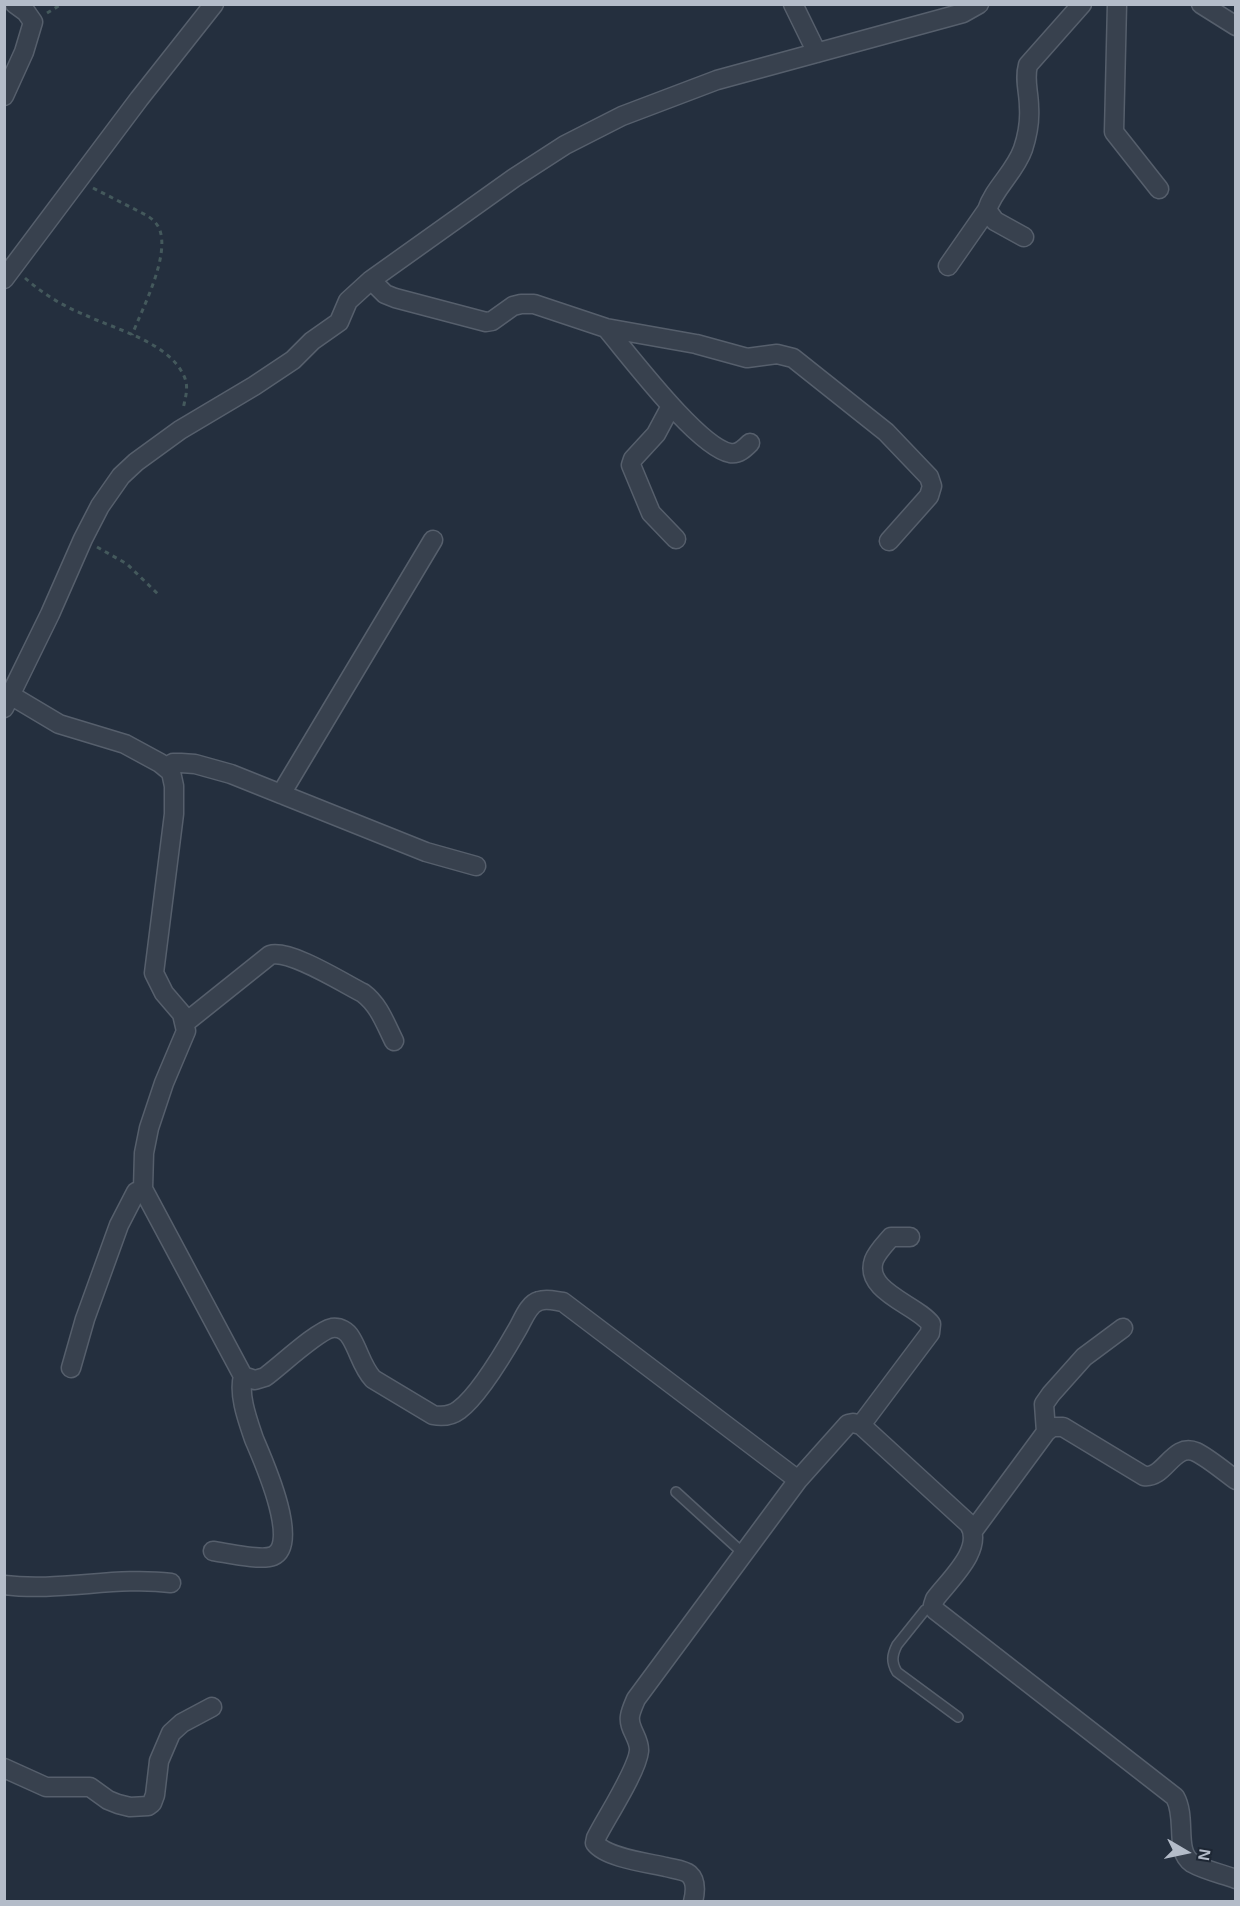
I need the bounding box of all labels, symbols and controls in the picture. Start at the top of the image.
north arrow [1156,1822,1216,1882]
text: N [1195,1848,1214,1862]

